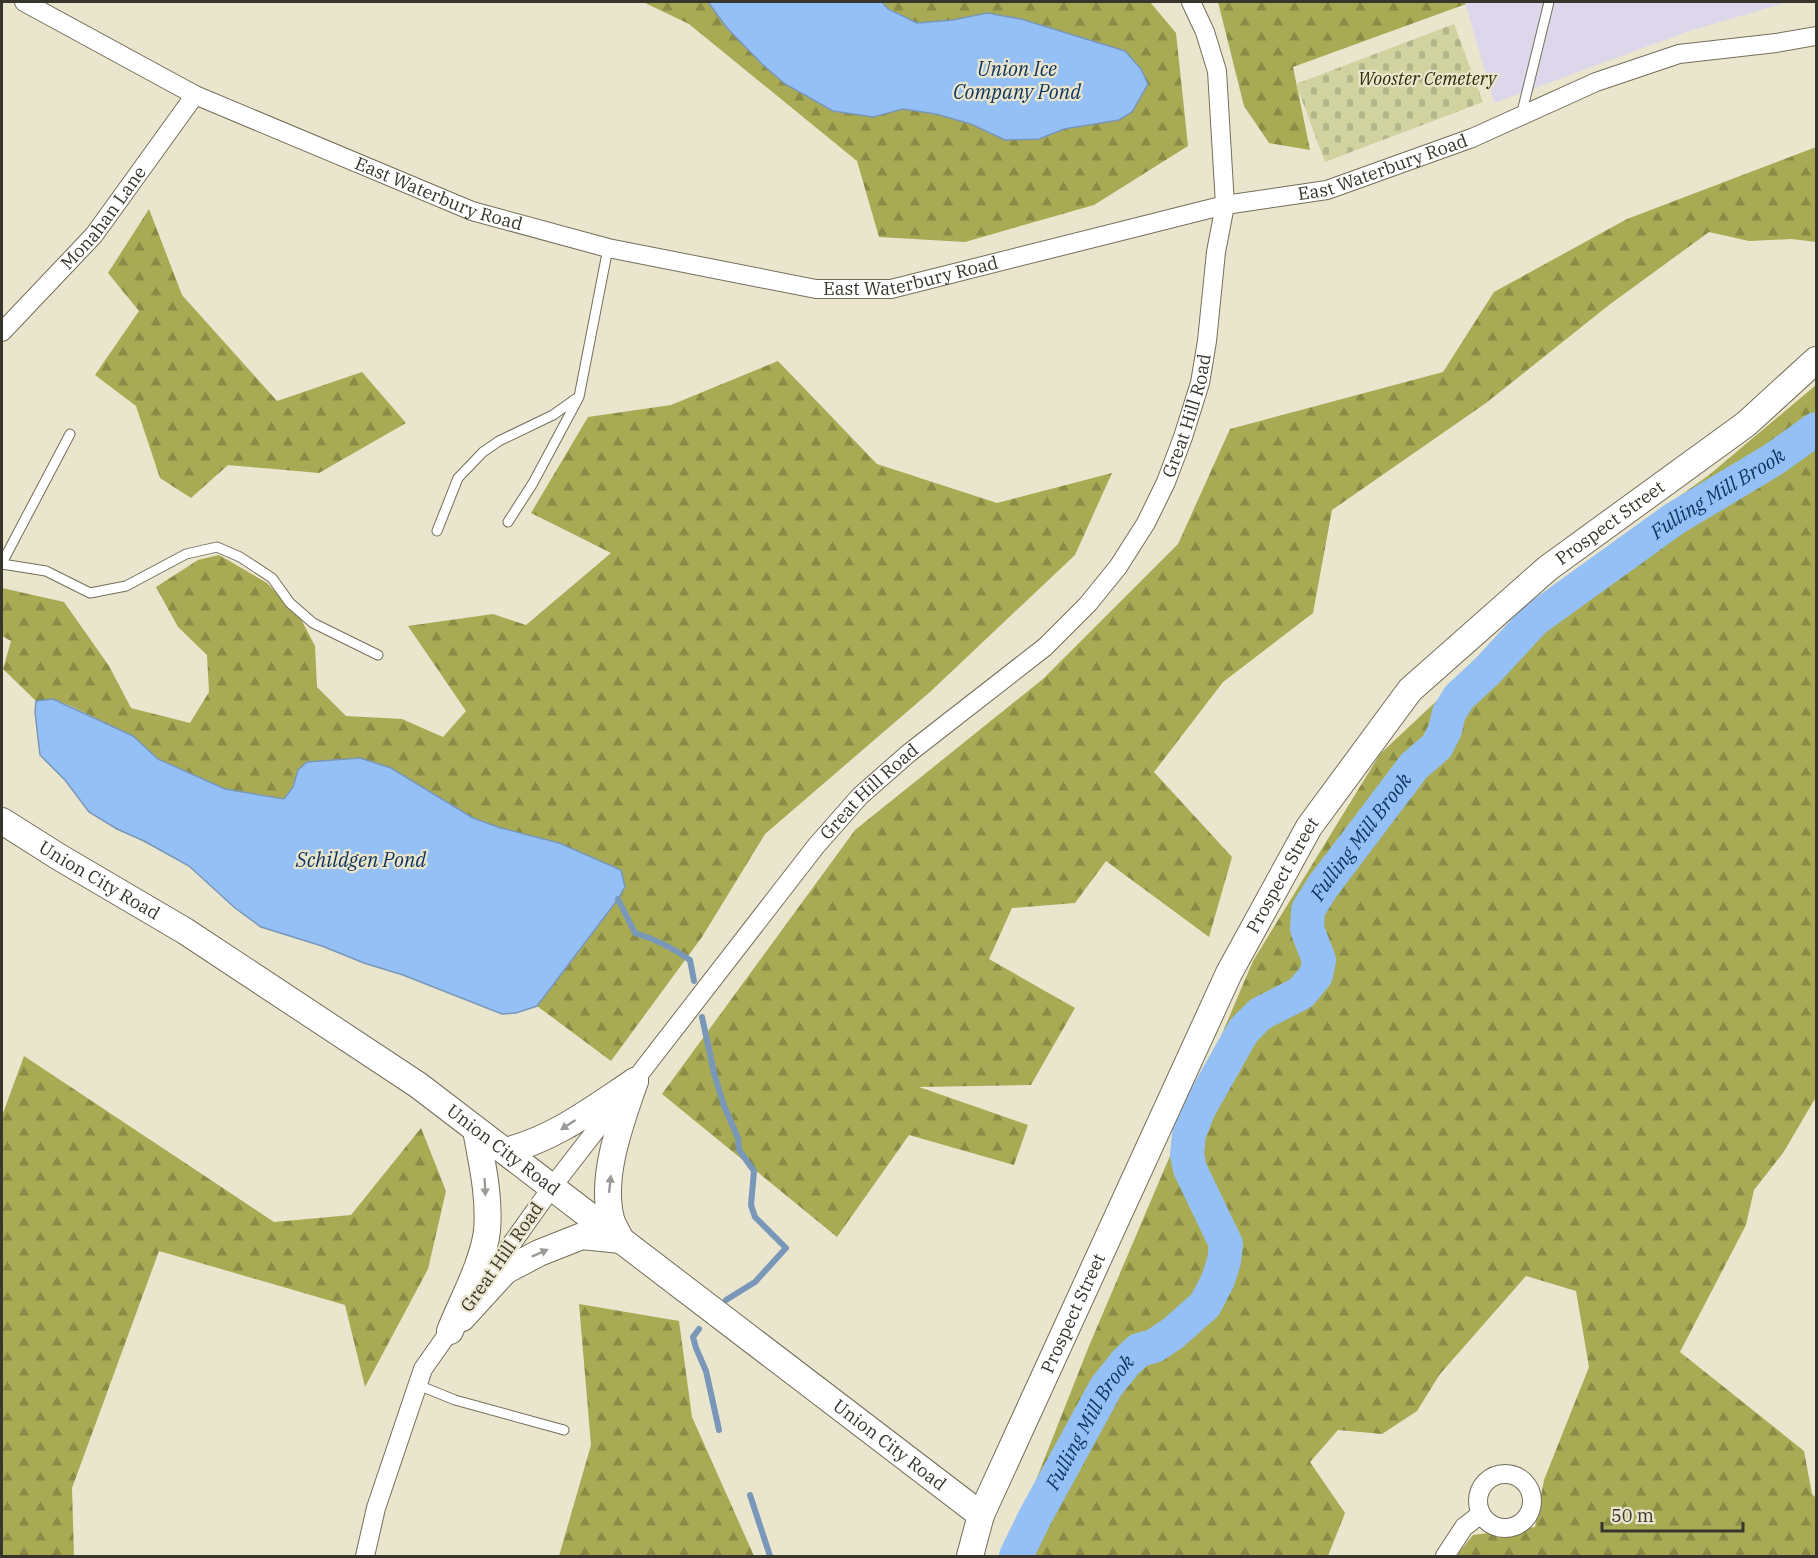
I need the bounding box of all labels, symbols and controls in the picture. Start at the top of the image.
water label: Union Ice Company Pond [953,55,1082,105]
park label: Wooster Cemetery [1358,67,1498,90]
street label: East Waterbury Road [1296,129,1471,205]
street label: East Waterbury Road [352,151,525,235]
street label: Monahan Lane [55,161,151,274]
street label: East Waterbury Road [823,251,1000,300]
street label: Great Hill Road [1157,352,1216,481]
water label: Fulling Mill Brook [1644,441,1790,545]
street label: Prospect Street [1551,475,1669,570]
street label: Great Hill Road [815,738,923,844]
water label: Fulling Mill Brook [1303,767,1417,906]
street label: Prospect Street [1241,812,1324,937]
street label: Union City Road [35,835,164,925]
water label: Schildgen Pond [295,846,427,873]
street label: Union City Road [442,1099,565,1200]
one-way arrow [560,1119,576,1130]
one-way arrow [605,1175,615,1194]
one-way arrow [481,1178,490,1197]
street label: Great Hill Road [455,1197,548,1316]
one-way arrow [532,1248,550,1258]
street label: Prospect Street [1035,1250,1110,1377]
water label: Fulling Mill Brook [1038,1347,1140,1495]
street label: Union City Road [828,1394,951,1495]
scale bar [1602,1495,1743,1533]
text: 50 m [1611,1504,1654,1527]

